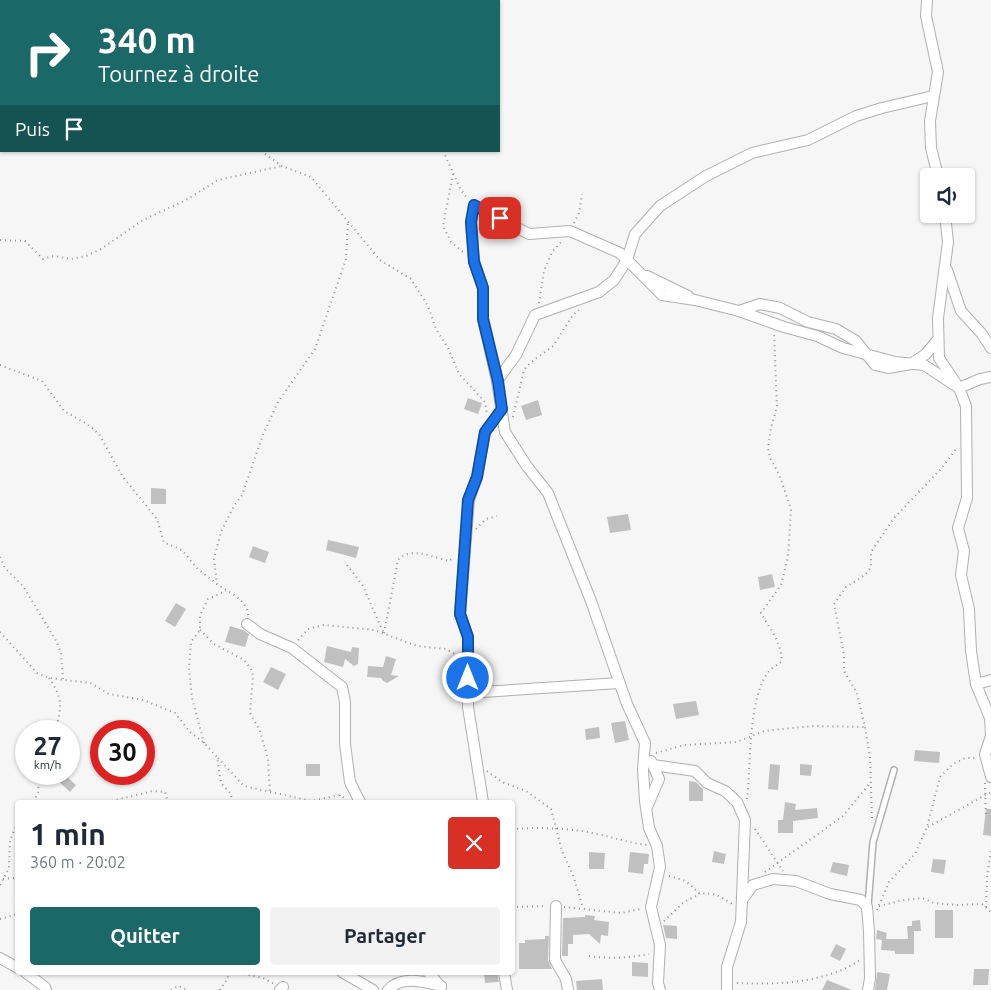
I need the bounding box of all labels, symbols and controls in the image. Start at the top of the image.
icon: right [15,20,80,85]
text: 340 m [98,20,196,60]
text: Tournez à droite [98,61,259,86]
icon: arrive [60,115,88,143]
text: Puis [15,118,50,140]
map controls [920,168,975,223]
button: sound [920,168,975,223]
pin [479,197,521,239]
icon: arrive [486,204,514,232]
position arrow [441,651,493,703]
speed limit sign: 30 [90,720,155,785]
text: 27 [33,732,62,760]
text: km/h [34,758,61,771]
text: 1 min [30,817,106,851]
button: close [448,817,500,869]
text: 360 m · 20:02 [30,853,126,871]
button: Quitter [30,907,260,965]
button: Partager [270,907,500,965]

